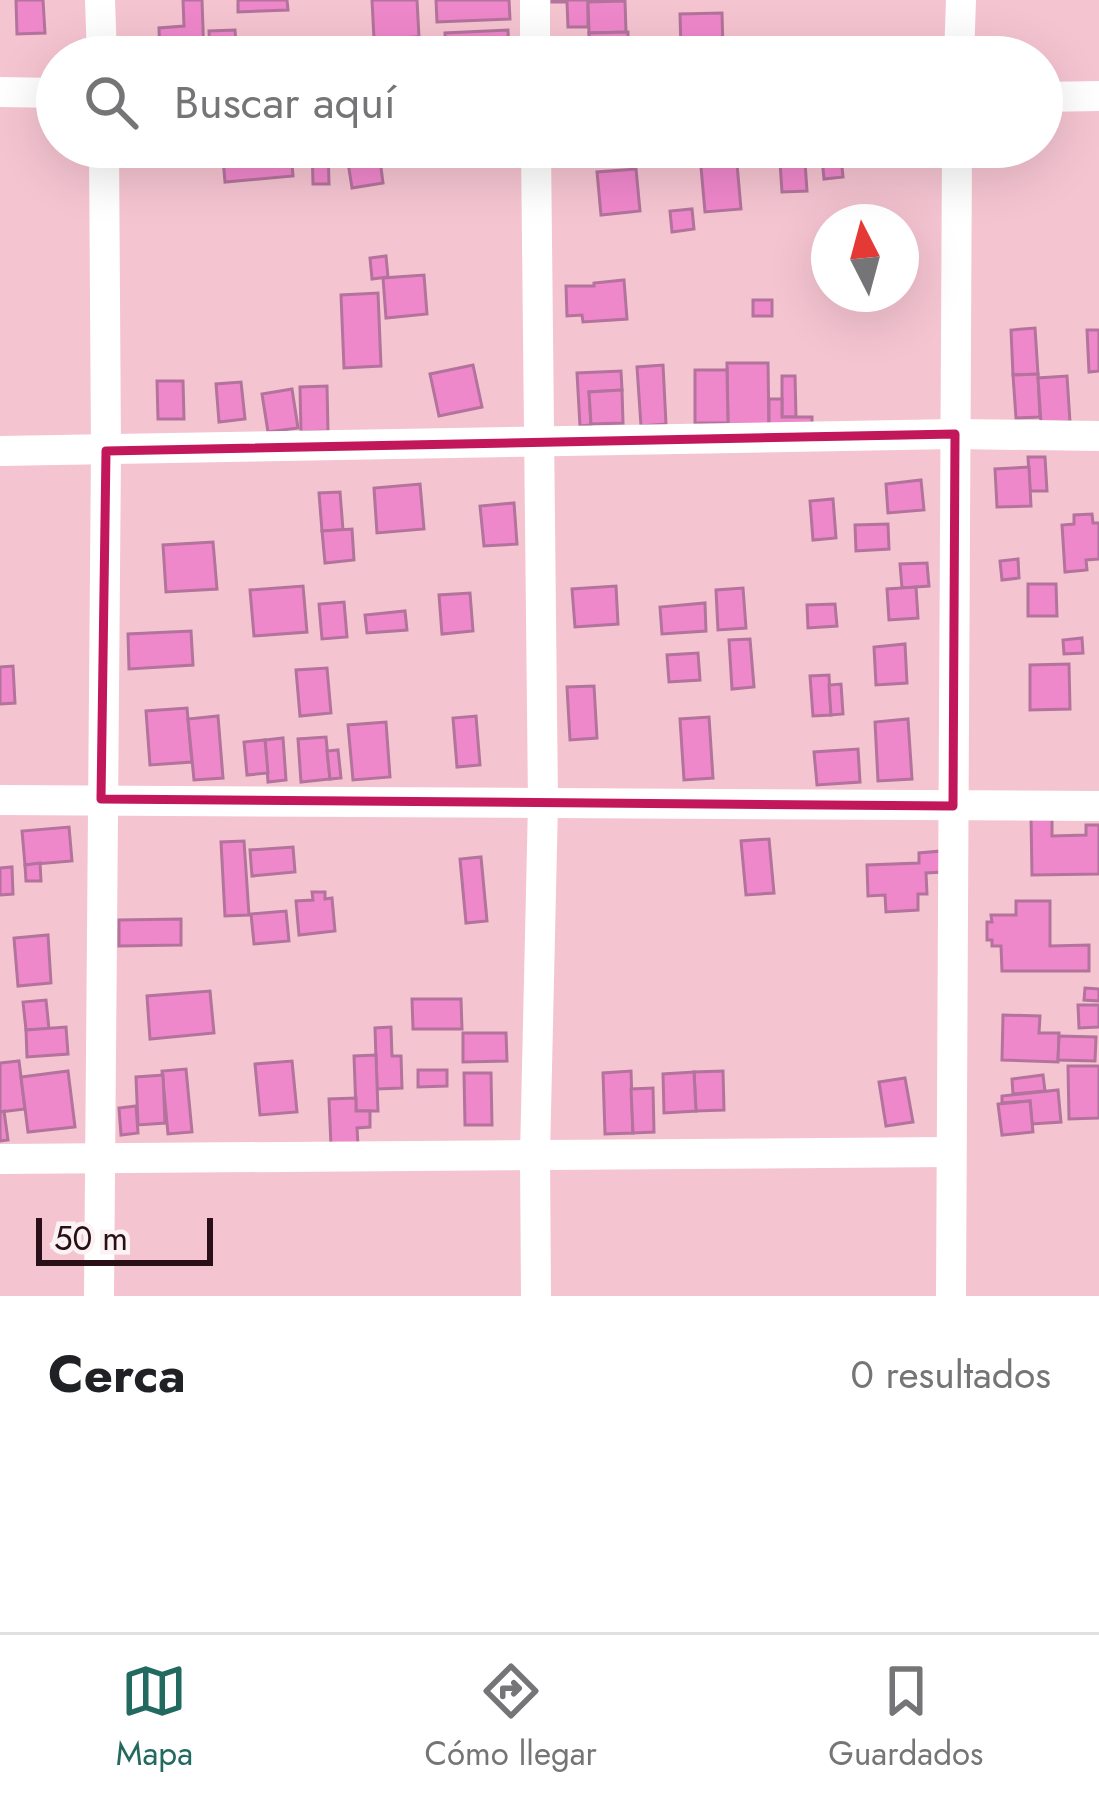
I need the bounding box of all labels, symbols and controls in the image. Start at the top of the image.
search box [36,36,1063,168]
icon: search [78,69,144,135]
text: Buscar aquí [174,70,396,135]
north arrow [811,204,919,312]
scale bar [36,1212,213,1265]
text: 50 m [54,1215,128,1262]
text: Cerca [48,1337,186,1411]
text: 0 resultados [851,1346,1051,1403]
tab: Mapa [116,1658,193,1777]
tab: Cómo llegar [424,1658,597,1777]
tab: Guardados [828,1658,983,1777]

